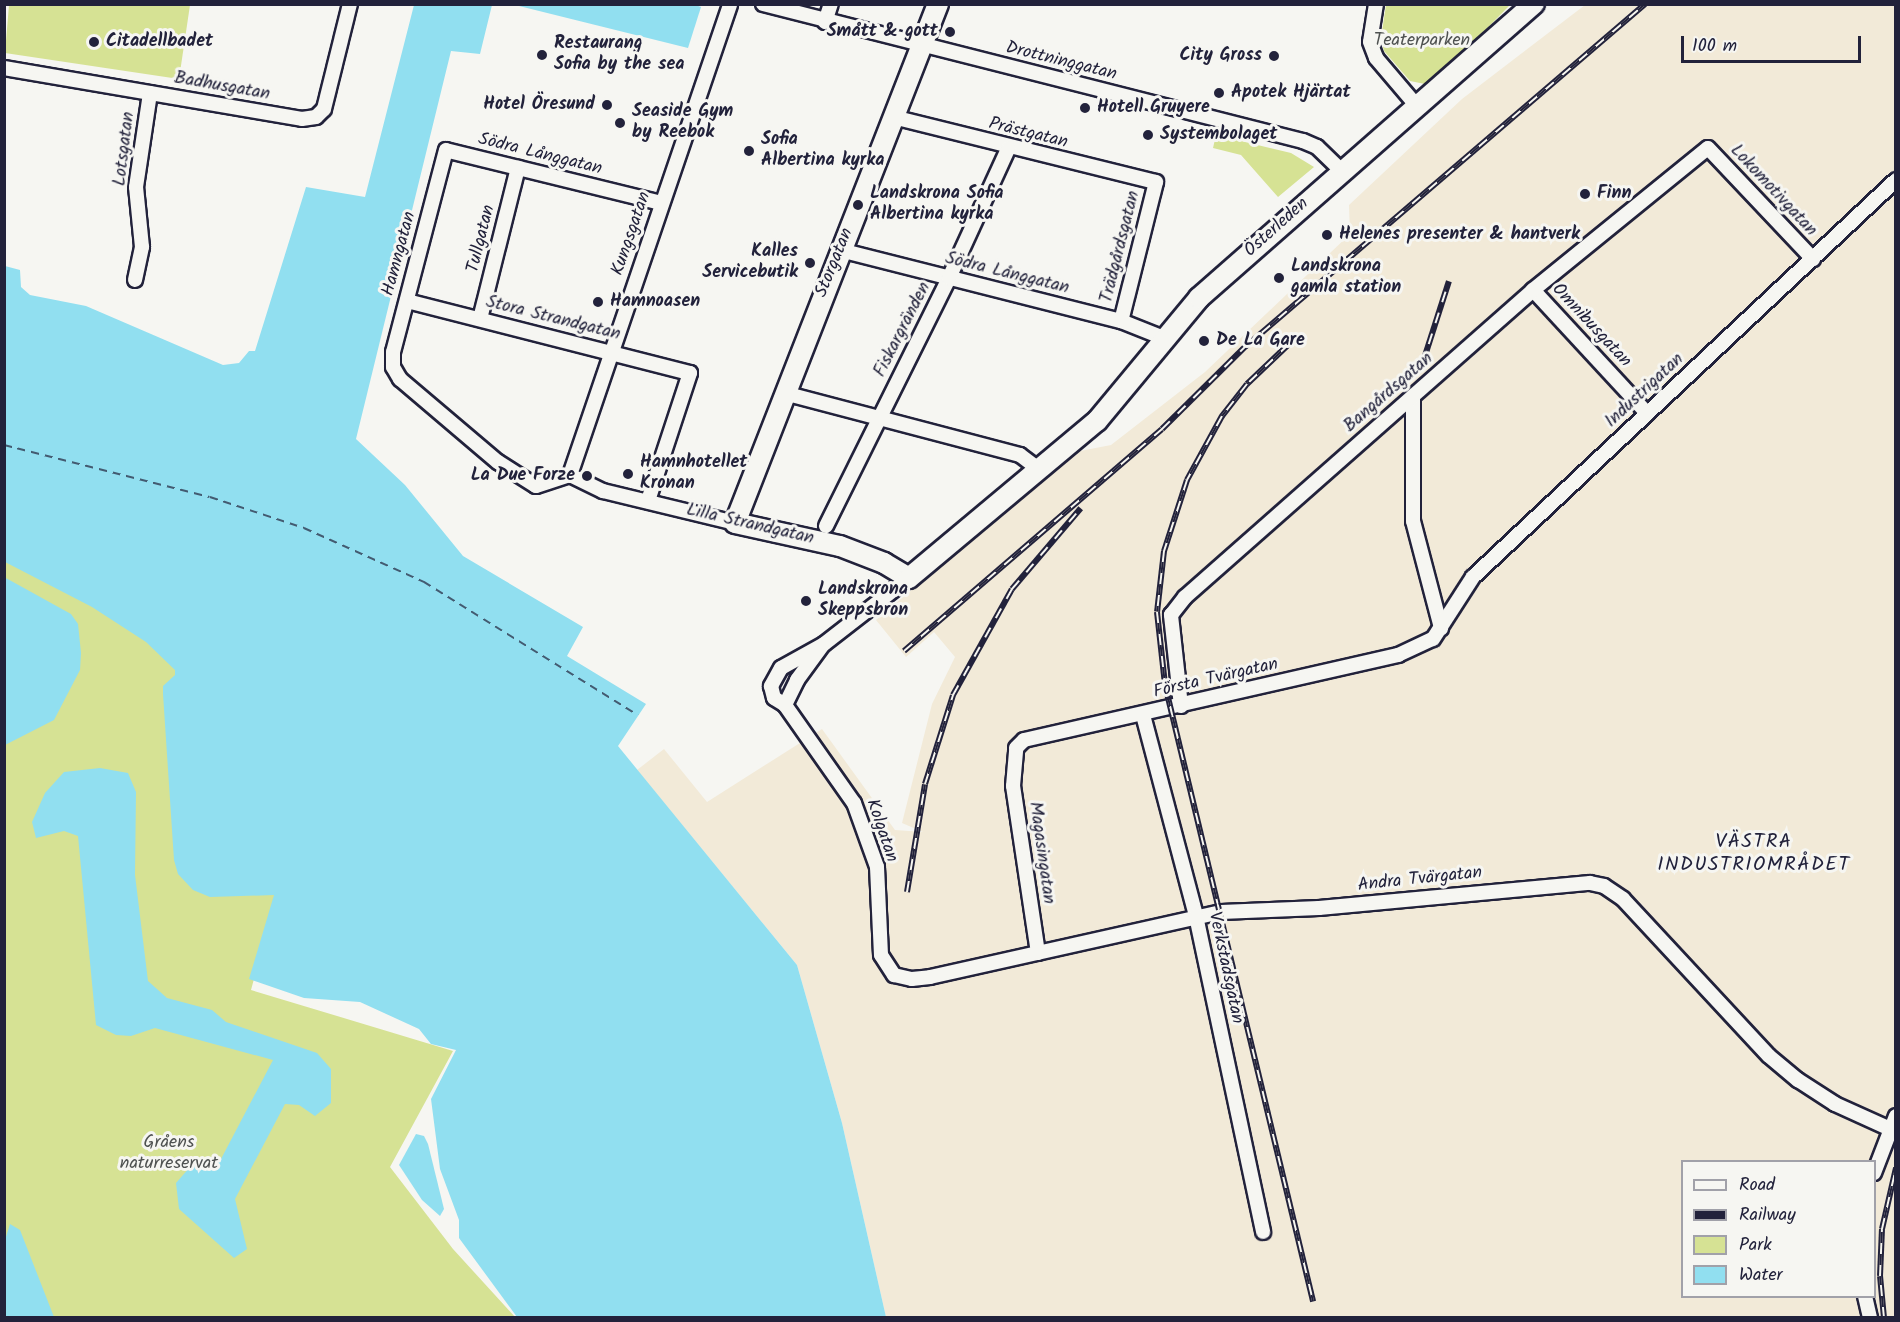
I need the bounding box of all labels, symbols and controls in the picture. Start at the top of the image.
place label: Smått & gott [827,21,938,43]
scale bar [1684,24,1864,62]
marker: Smått & gott [943,25,957,39]
park label: Teaterparken [1374,30,1470,52]
place label: Citadellbadet [106,31,213,53]
text: 100 m [1692,32,1737,61]
place label: Restaurang Sofia by the sea [554,34,684,76]
marker: Citadellbadet [87,35,101,49]
street label: Drottninggatan [1003,38,1119,86]
place label: City Gross [1180,45,1262,67]
marker: Restaurang Sofia by the sea [535,48,549,62]
marker: City Gross [1267,49,1281,63]
street label: Badhusgatan [172,68,272,106]
place label: Apotek Hjärtat [1231,82,1351,104]
marker: Apotek Hjärtat [1212,86,1226,100]
place label: Hotel Öresund [483,94,595,116]
place label: Hotell Gruyere [1097,97,1210,119]
marker: Hotel Öresund [600,98,614,112]
marker: Hotell Gruyere [1078,101,1092,115]
place label: Seaside Gym by Reebok [632,102,733,144]
street label: Lotsgatan [110,111,140,187]
street label: Prästgatan [986,114,1070,154]
marker: Seaside Gym by Reebok [613,116,627,130]
place label: Systembolaget [1160,124,1277,146]
marker: Systembolaget [1141,128,1155,142]
street label: Södra Långgatan [476,129,604,181]
place label: Sofia Albertina kyrka [761,130,884,172]
street label: Lokomotivgatan [1725,141,1821,241]
marker: Sofia Albertina kyrka [742,144,756,158]
place label: Finn [1597,183,1631,205]
place label: Landskrona Sofia Albertina kyrka [870,184,1003,226]
marker: Finn [1578,187,1592,201]
street label: Kungsgatan [608,189,656,279]
street label: Trädgårdsgatan [1097,189,1145,305]
street label: Österleden [1240,194,1314,262]
marker: Landskrona Sofia Albertina kyrka [851,198,865,212]
street label: Tullgatan [463,203,501,275]
street label: Hamngatan [378,209,422,299]
place label: Helenes presenter & hantverk [1339,224,1580,246]
street label: Storgatan [811,225,859,301]
marker: Helenes presenter & hantverk [1320,228,1334,242]
place label: Kalles Servicebutik [702,242,798,284]
street label: Södra Långgatan [943,248,1071,300]
marker: Kalles Servicebutik [803,256,817,270]
place label: Landskrona gamla station [1291,257,1401,300]
marker: Landskrona gamla station [1272,271,1286,285]
street label: Fiskargränden [870,279,936,381]
street label: Omnibusgatan [1547,280,1635,372]
place label: Hamnoasen [610,291,700,313]
street label: Stora Strandgatan [484,292,622,346]
marker: Hamnoasen [591,295,605,309]
place label: De La Gare [1216,330,1305,352]
marker: De La Gare [1197,334,1211,348]
street label: Bangårdsgatan [1340,348,1438,438]
street label: Industrigatan [1601,349,1689,433]
place label: Hamnhotellet Kronan [640,453,747,496]
place label: La Due Forze [471,465,575,487]
marker: Hamnhotellet Kronan [621,467,635,481]
marker: La Due Forze [580,469,594,483]
street label: Lilla Strandgatan [684,500,816,550]
place label: Landskrona Skeppsbron [818,580,908,622]
marker: Landskrona Skeppsbron [799,594,813,608]
street label: Första Tvärgatan [1151,654,1281,704]
street label: Kolgatan [860,797,902,865]
street label: Magasingatan [1023,800,1059,906]
district label: VÄSTRA INDUSTRIOMRÅDET [1657,830,1851,877]
street label: Andra Tvärgatan [1357,863,1483,897]
street label: Verkstadsgatan [1203,910,1247,1026]
park label: Gråens naturreservat [120,1133,218,1176]
legend [1681,1160,1876,1298]
text: Road [1739,1171,1775,1200]
text: Railway [1739,1201,1796,1230]
text: Park [1739,1231,1772,1260]
text: Water [1739,1261,1783,1290]

